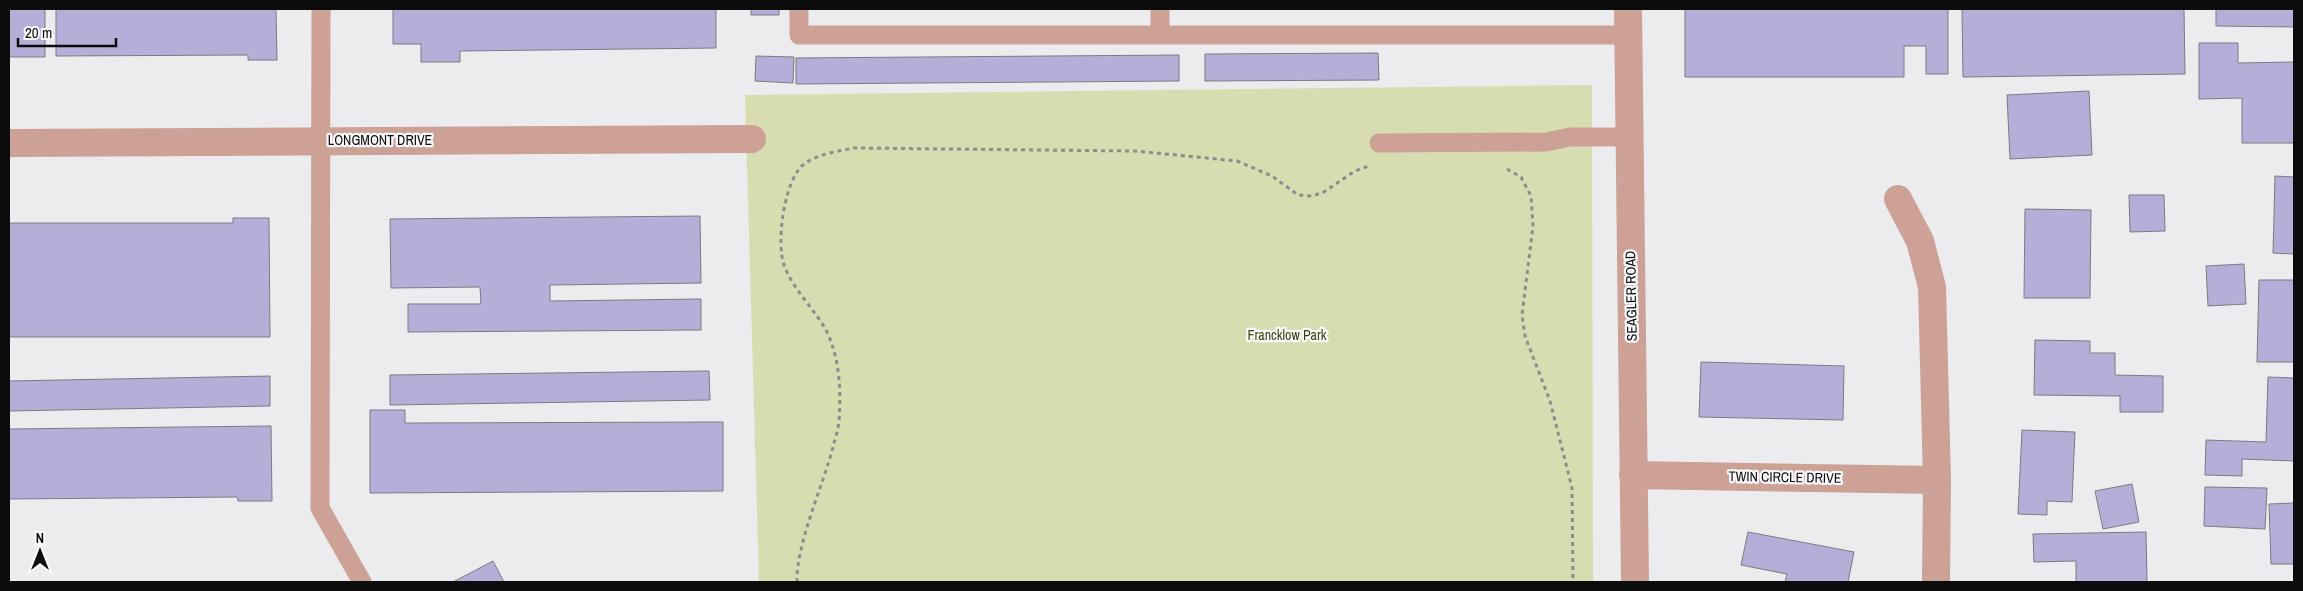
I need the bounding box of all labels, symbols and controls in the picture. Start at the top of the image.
scale bar [18,15,115,47]
text: 20 m [25,22,52,43]
street label: LONGMONT DRIVE [328,131,432,149]
street label: SEAGLER ROAD [1621,251,1641,341]
park label: Francklow Park [1247,326,1327,344]
street label: TWIN CIRCLE DRIVE [1728,467,1842,487]
north arrow [15,526,65,576]
text: N [36,529,44,547]

